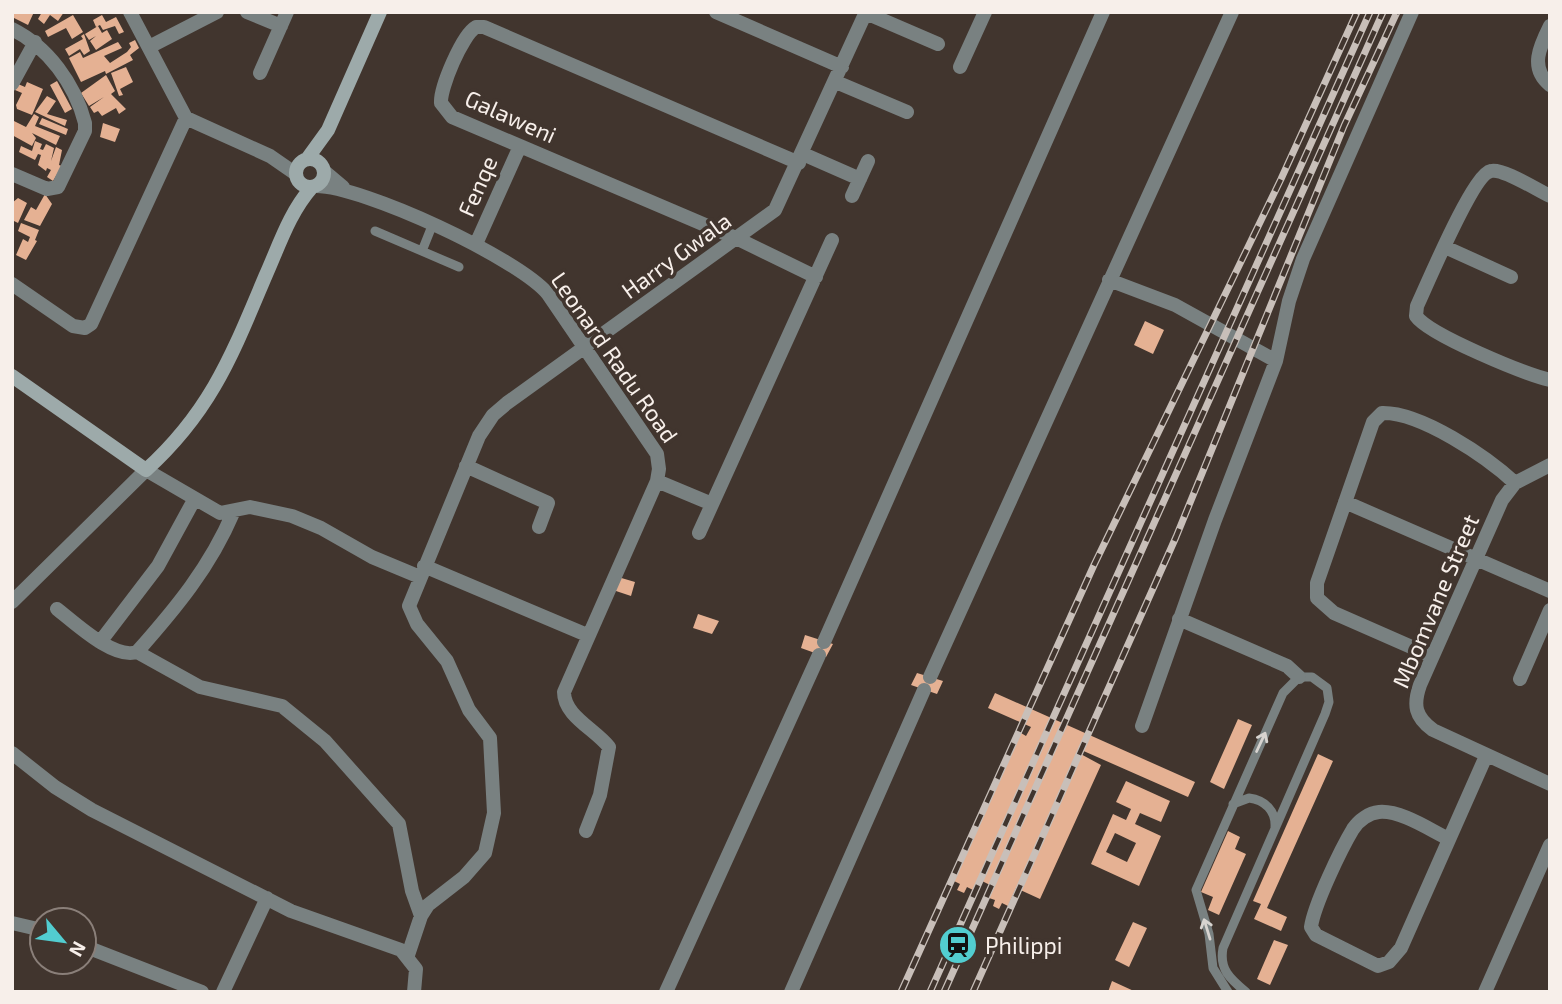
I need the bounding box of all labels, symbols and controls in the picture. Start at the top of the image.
street label: Galaweni [461,84,561,148]
street label: Fenqe [451,151,503,221]
street label: Harry Gwala [616,206,736,304]
street label: Leonard Radu Road [546,266,684,448]
street label: Mbomvane Street [1386,510,1484,692]
one-way arrow [1255,732,1268,753]
north arrow [28,906,98,976]
one-way arrow [1199,918,1212,940]
station icon: Philippi [937,924,979,966]
place label: Philippi [985,931,1063,959]
text: N [65,938,92,961]

